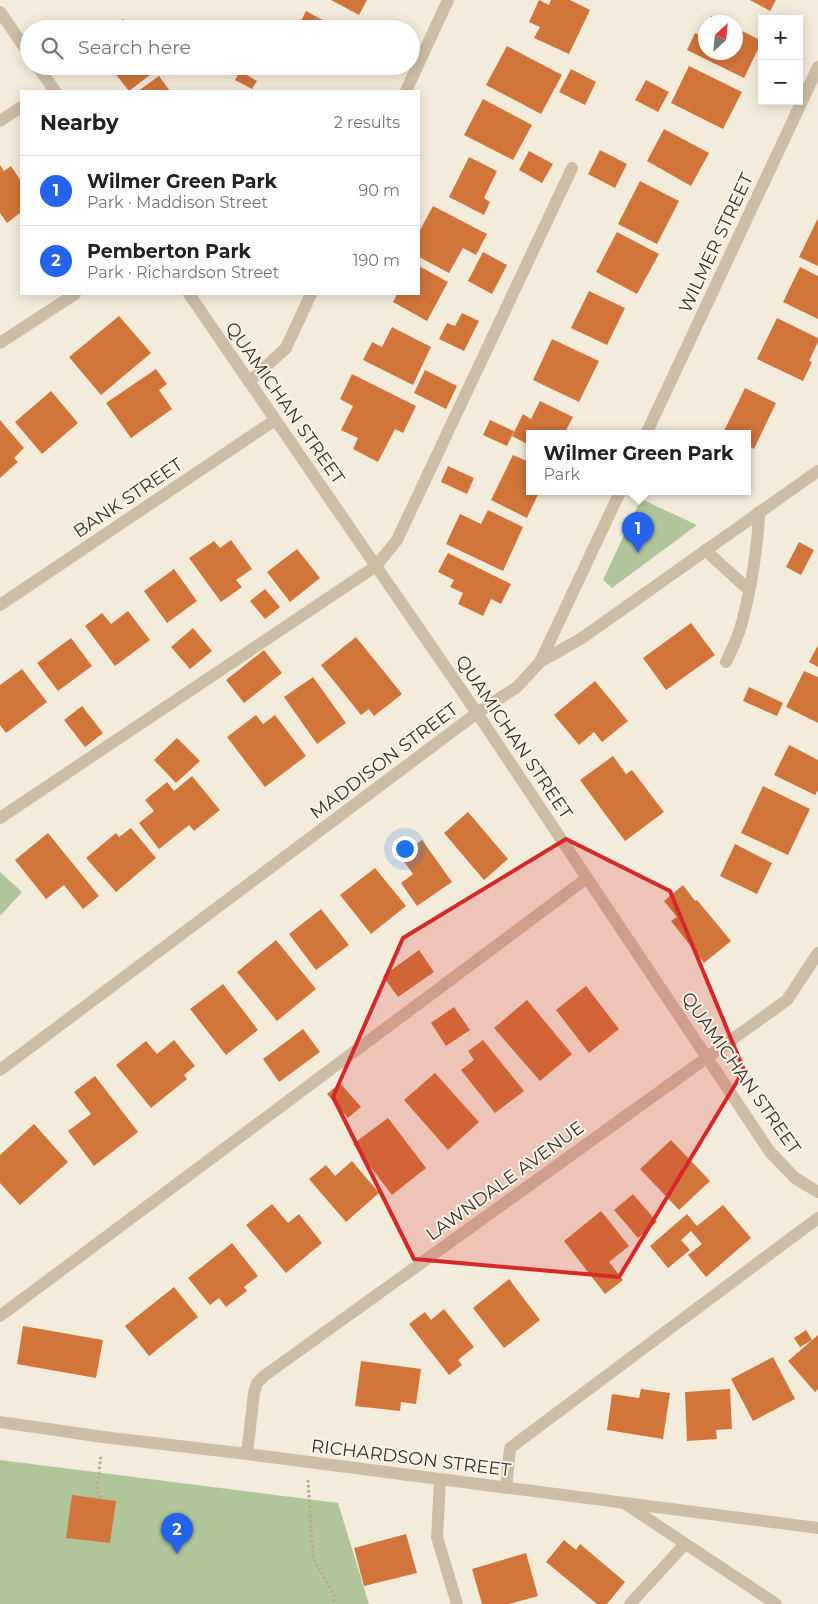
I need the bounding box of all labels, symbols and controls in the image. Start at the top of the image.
north arrow [698,15,743,60]
map controls [758,15,803,105]
button: + [758,15,803,60]
search box [20,20,420,75]
icon: search [38,34,66,62]
text: Search here [78,36,191,59]
button: − [758,60,803,105]
text: Nearby [40,110,119,135]
text: 2 results [334,113,400,132]
street label: WILMER STREET [674,169,758,316]
text: Wilmer Green Park [87,170,277,193]
text: 1 [53,181,59,200]
text: 90 m [358,181,400,200]
text: Park · Maddison Street [87,193,268,212]
text: Pemberton Park [87,240,251,263]
text: 2 [51,251,61,270]
text: 190 m [353,251,400,270]
text: Park · Richardson Street [87,263,279,282]
street label: QUAMICHAN STREET [221,318,350,489]
popup [526,430,751,495]
text: Wilmer Green Park [543,442,734,465]
street label: BANK STREET [69,453,187,543]
text: Park [543,465,580,484]
pin: 1 [622,512,654,553]
street label: QUAMICHAN STREET [451,651,577,824]
street label: MADDISON STREET [306,698,463,824]
your location [392,836,418,862]
street label: QUAMICHAN STREET [677,988,806,1159]
street label: LAWNDALE AVENUE [422,1116,588,1246]
street label: RICHARDSON STREET [310,1435,513,1481]
pin: 2 [161,1513,193,1554]

